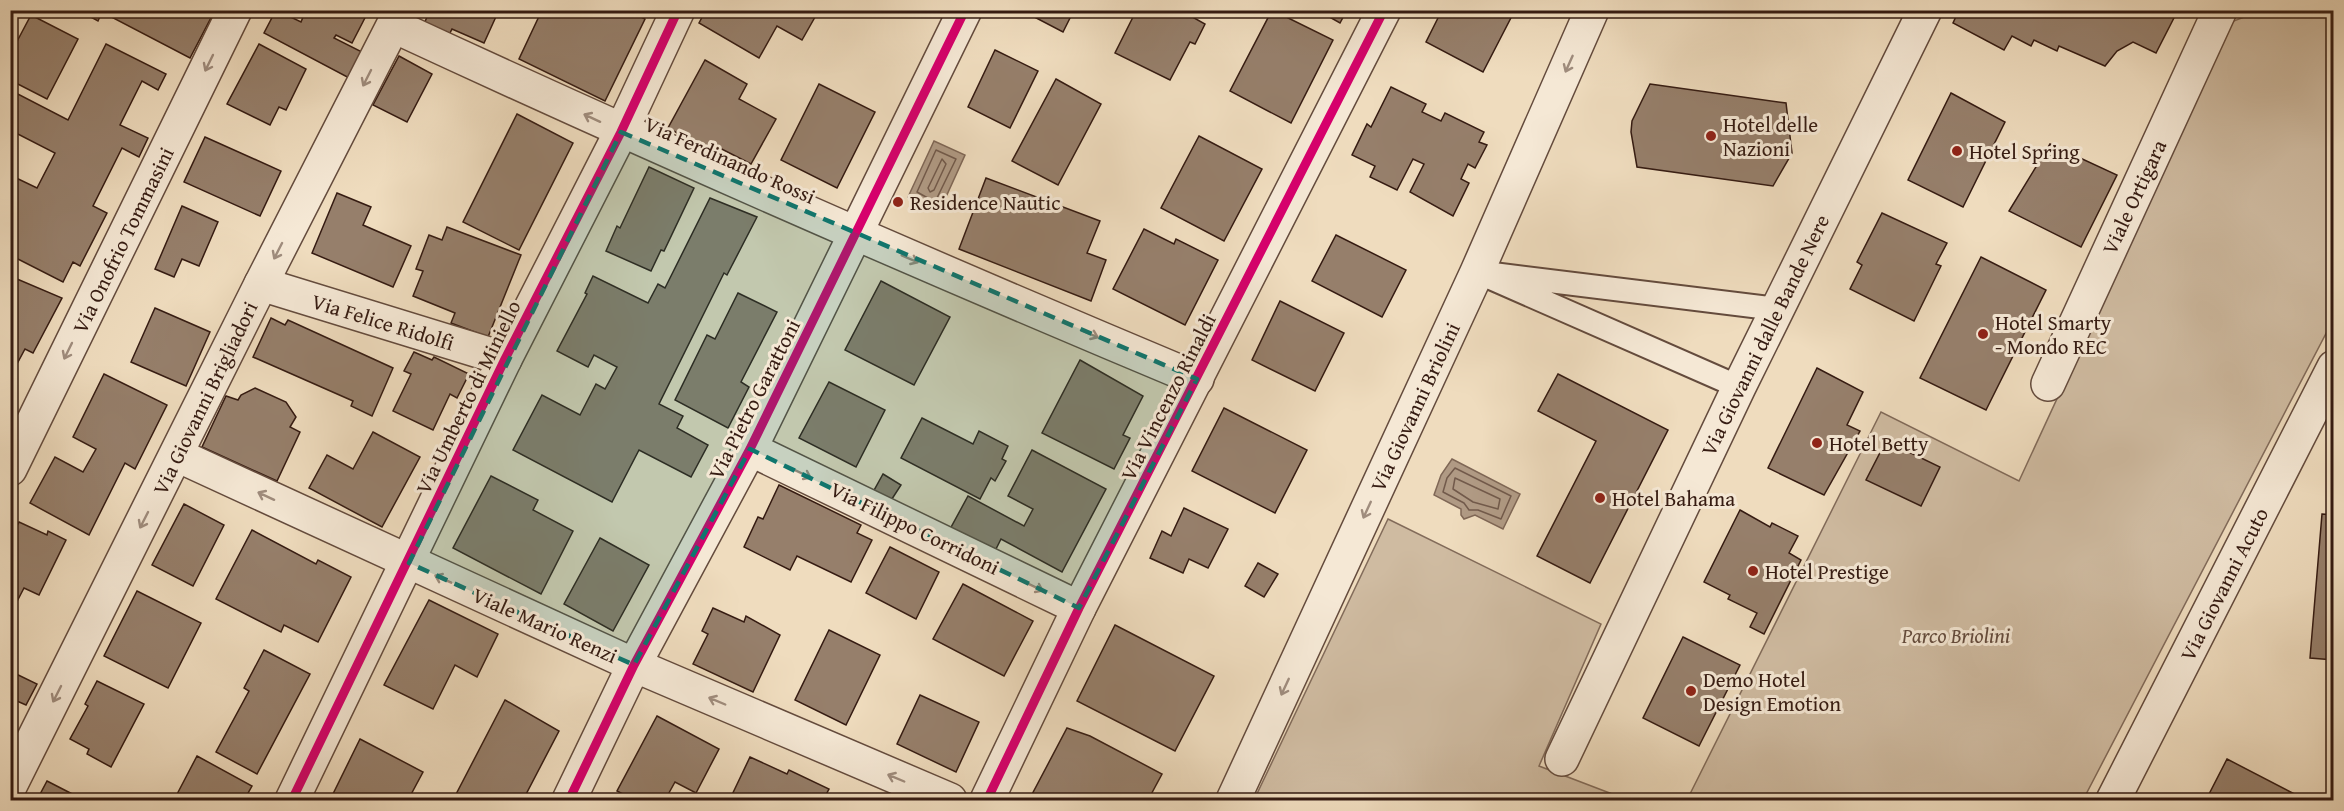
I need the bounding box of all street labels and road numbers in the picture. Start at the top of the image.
street label: Via Ferdinando Rossi [639,108,821,212]
street label: Viale Ortigara [2094,134,2174,259]
street label: Via Onofrio Tommasini [64,141,182,338]
street label: Via Giovanni dalle Bande Nere [1693,209,1837,461]
street label: Via Felice Ridolfi [308,286,458,358]
street label: Via Umberto di Miniello [408,295,528,499]
street label: Via Giovanni Brigliadori [145,296,265,500]
street label: Via Vincenzo Rinaldi [1112,308,1224,486]
street label: Via Pietro Garattoni [700,313,808,485]
street label: Via Giovanni Briolini [1362,317,1468,497]
street label: Via Filippo Corridoni [825,474,1005,583]
street label: Via Giovanni Acuto [2172,502,2276,666]
street label: Viale Mario Renzi [468,579,623,671]

